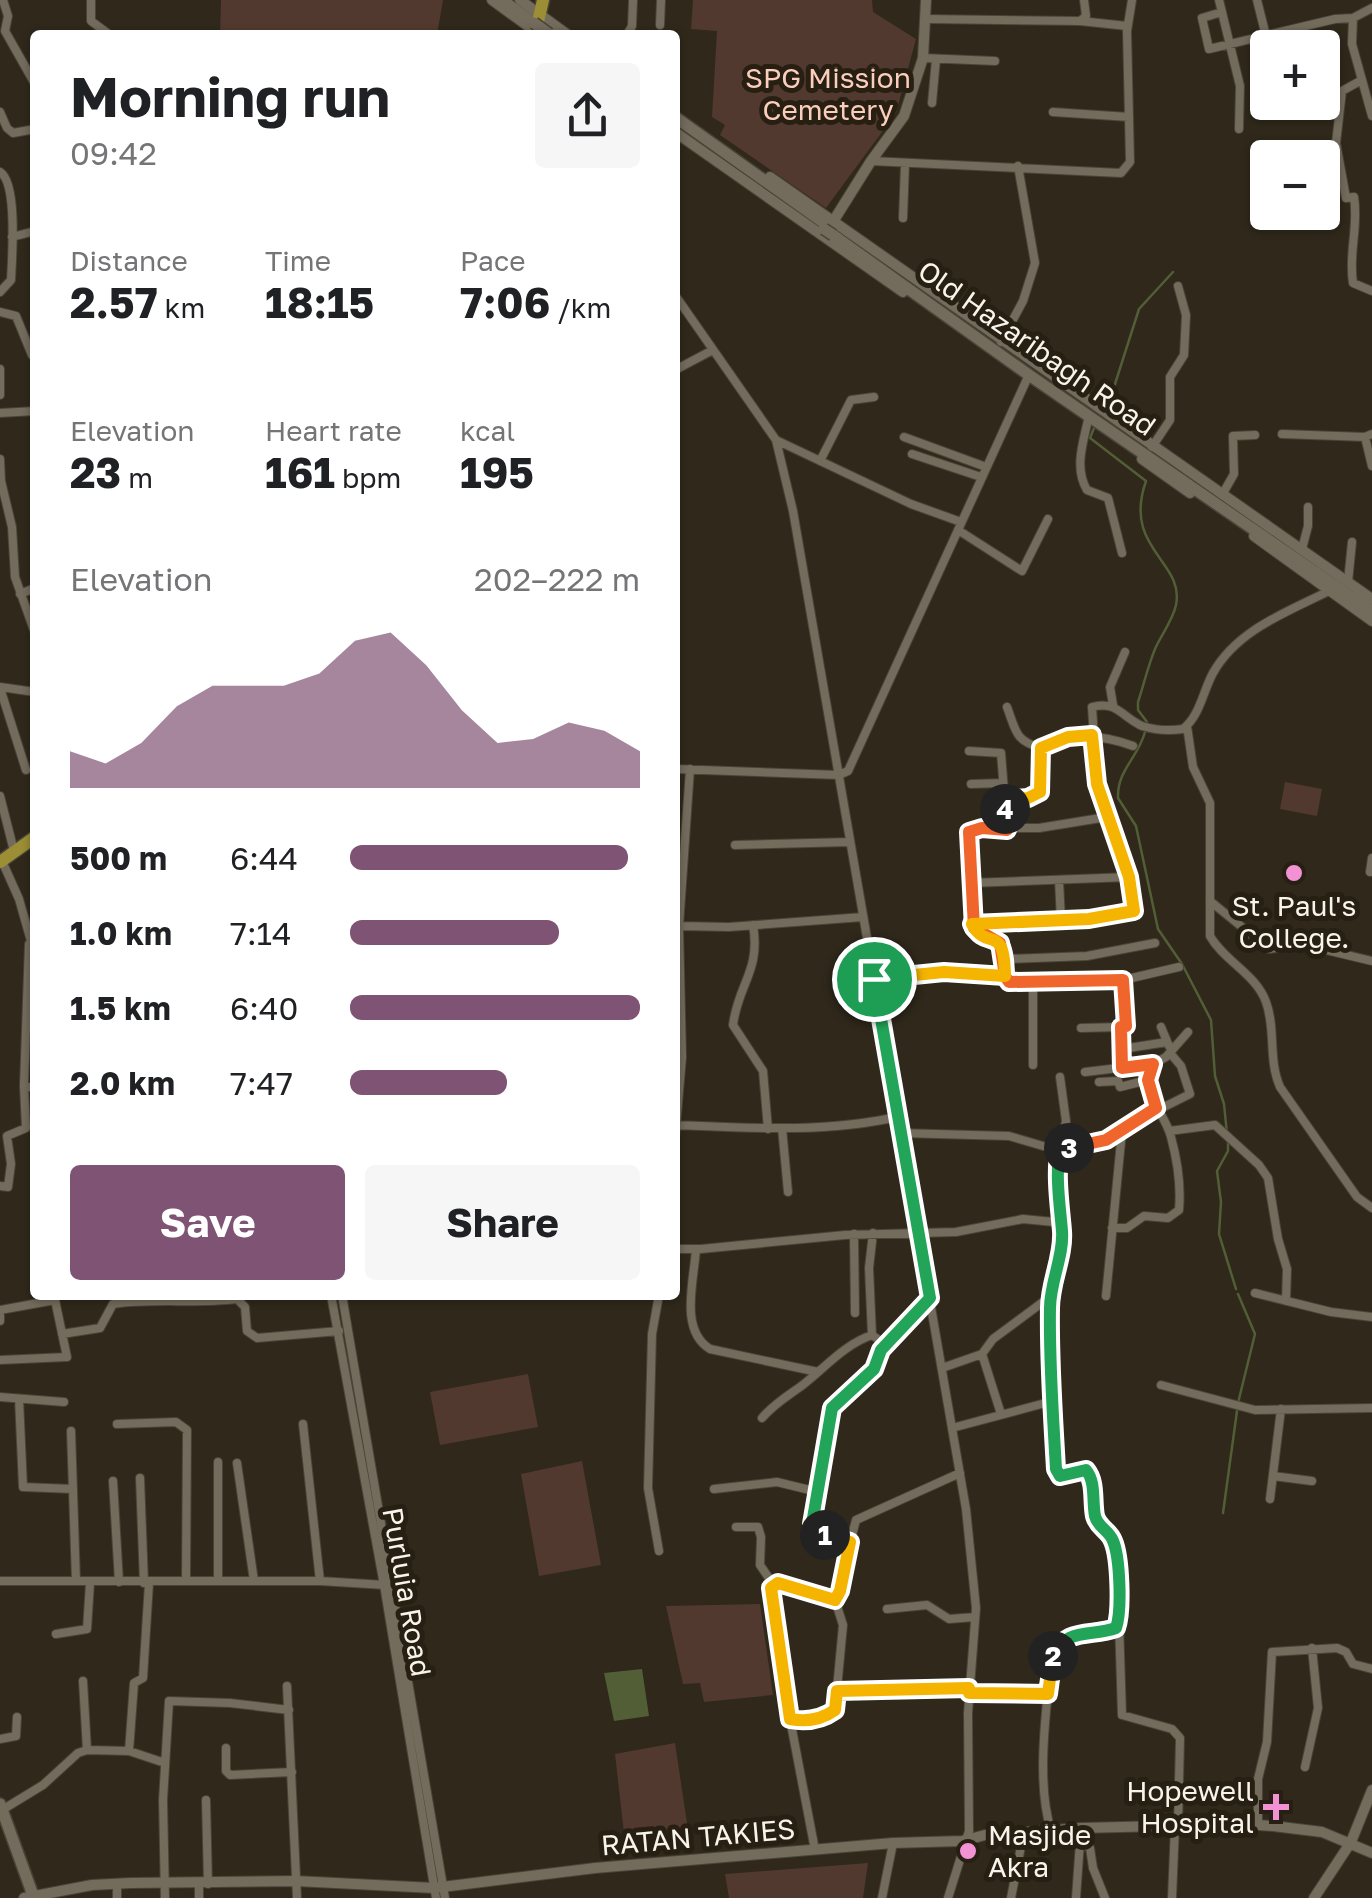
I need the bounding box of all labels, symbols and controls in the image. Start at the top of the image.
map controls [1250,30,1340,230]
button: + [1250,30,1340,120]
park label: SPG Mission Cemetery [745,61,911,126]
text: Morning run [70,63,390,129]
button: share [535,63,640,168]
text: 09:42 [70,134,157,172]
button: − [1250,140,1340,230]
text: Distance [70,244,188,277]
text: Time [265,244,331,277]
text: Pace [460,244,525,277]
street label: Old Hazaribagh Road [912,253,1162,442]
text: 2.57 [70,277,158,327]
text: 18:15 [265,277,374,327]
text: 7:06 [460,277,550,327]
text: km [158,291,205,324]
text: /km [550,291,611,324]
text: Elevation [70,414,195,447]
text: Heart rate [265,414,402,447]
text: kcal [460,414,515,447]
text: 23 [70,447,121,497]
text: 161 [265,447,335,497]
text: 195 [460,447,534,497]
text: m [121,461,153,494]
text: bpm [335,461,401,494]
text: Elevation [70,560,212,598]
text: 202–222 m [474,560,640,598]
pin: 4 [980,784,1030,834]
text: 4 [996,792,1014,825]
text: 500 m [70,839,167,877]
text: 6:44 [230,839,298,877]
marker: St. Paul's College. [1283,862,1305,884]
place label: St. Paul's College. [1232,889,1356,954]
text: 1.0 km [70,914,172,952]
text: 7:14 [230,914,292,952]
pin [832,937,917,1022]
icon: arrive [847,952,902,1007]
text: 1.5 km [70,989,171,1027]
text: 6:40 [230,989,298,1027]
text: 2.0 km [70,1064,175,1102]
text: 7:47 [230,1064,293,1102]
pin: 3 [1044,1123,1094,1173]
text: 3 [1060,1131,1078,1164]
button: Save [70,1165,345,1280]
button: Share [365,1165,640,1280]
street label: Purluia Road [376,1505,439,1679]
pin: 1 [800,1510,850,1560]
text: 1 [818,1518,832,1551]
pin: 2 [1028,1631,1078,1681]
text: 2 [1044,1639,1062,1672]
place label: Hopewell Hospital [1126,1774,1254,1839]
marker: Hopewell Hospital [1263,1794,1289,1820]
street label: RATAN TAKIES [600,1812,796,1861]
place label: Masjide Akra [988,1818,1091,1883]
marker: Masjide Akra [957,1840,979,1862]

